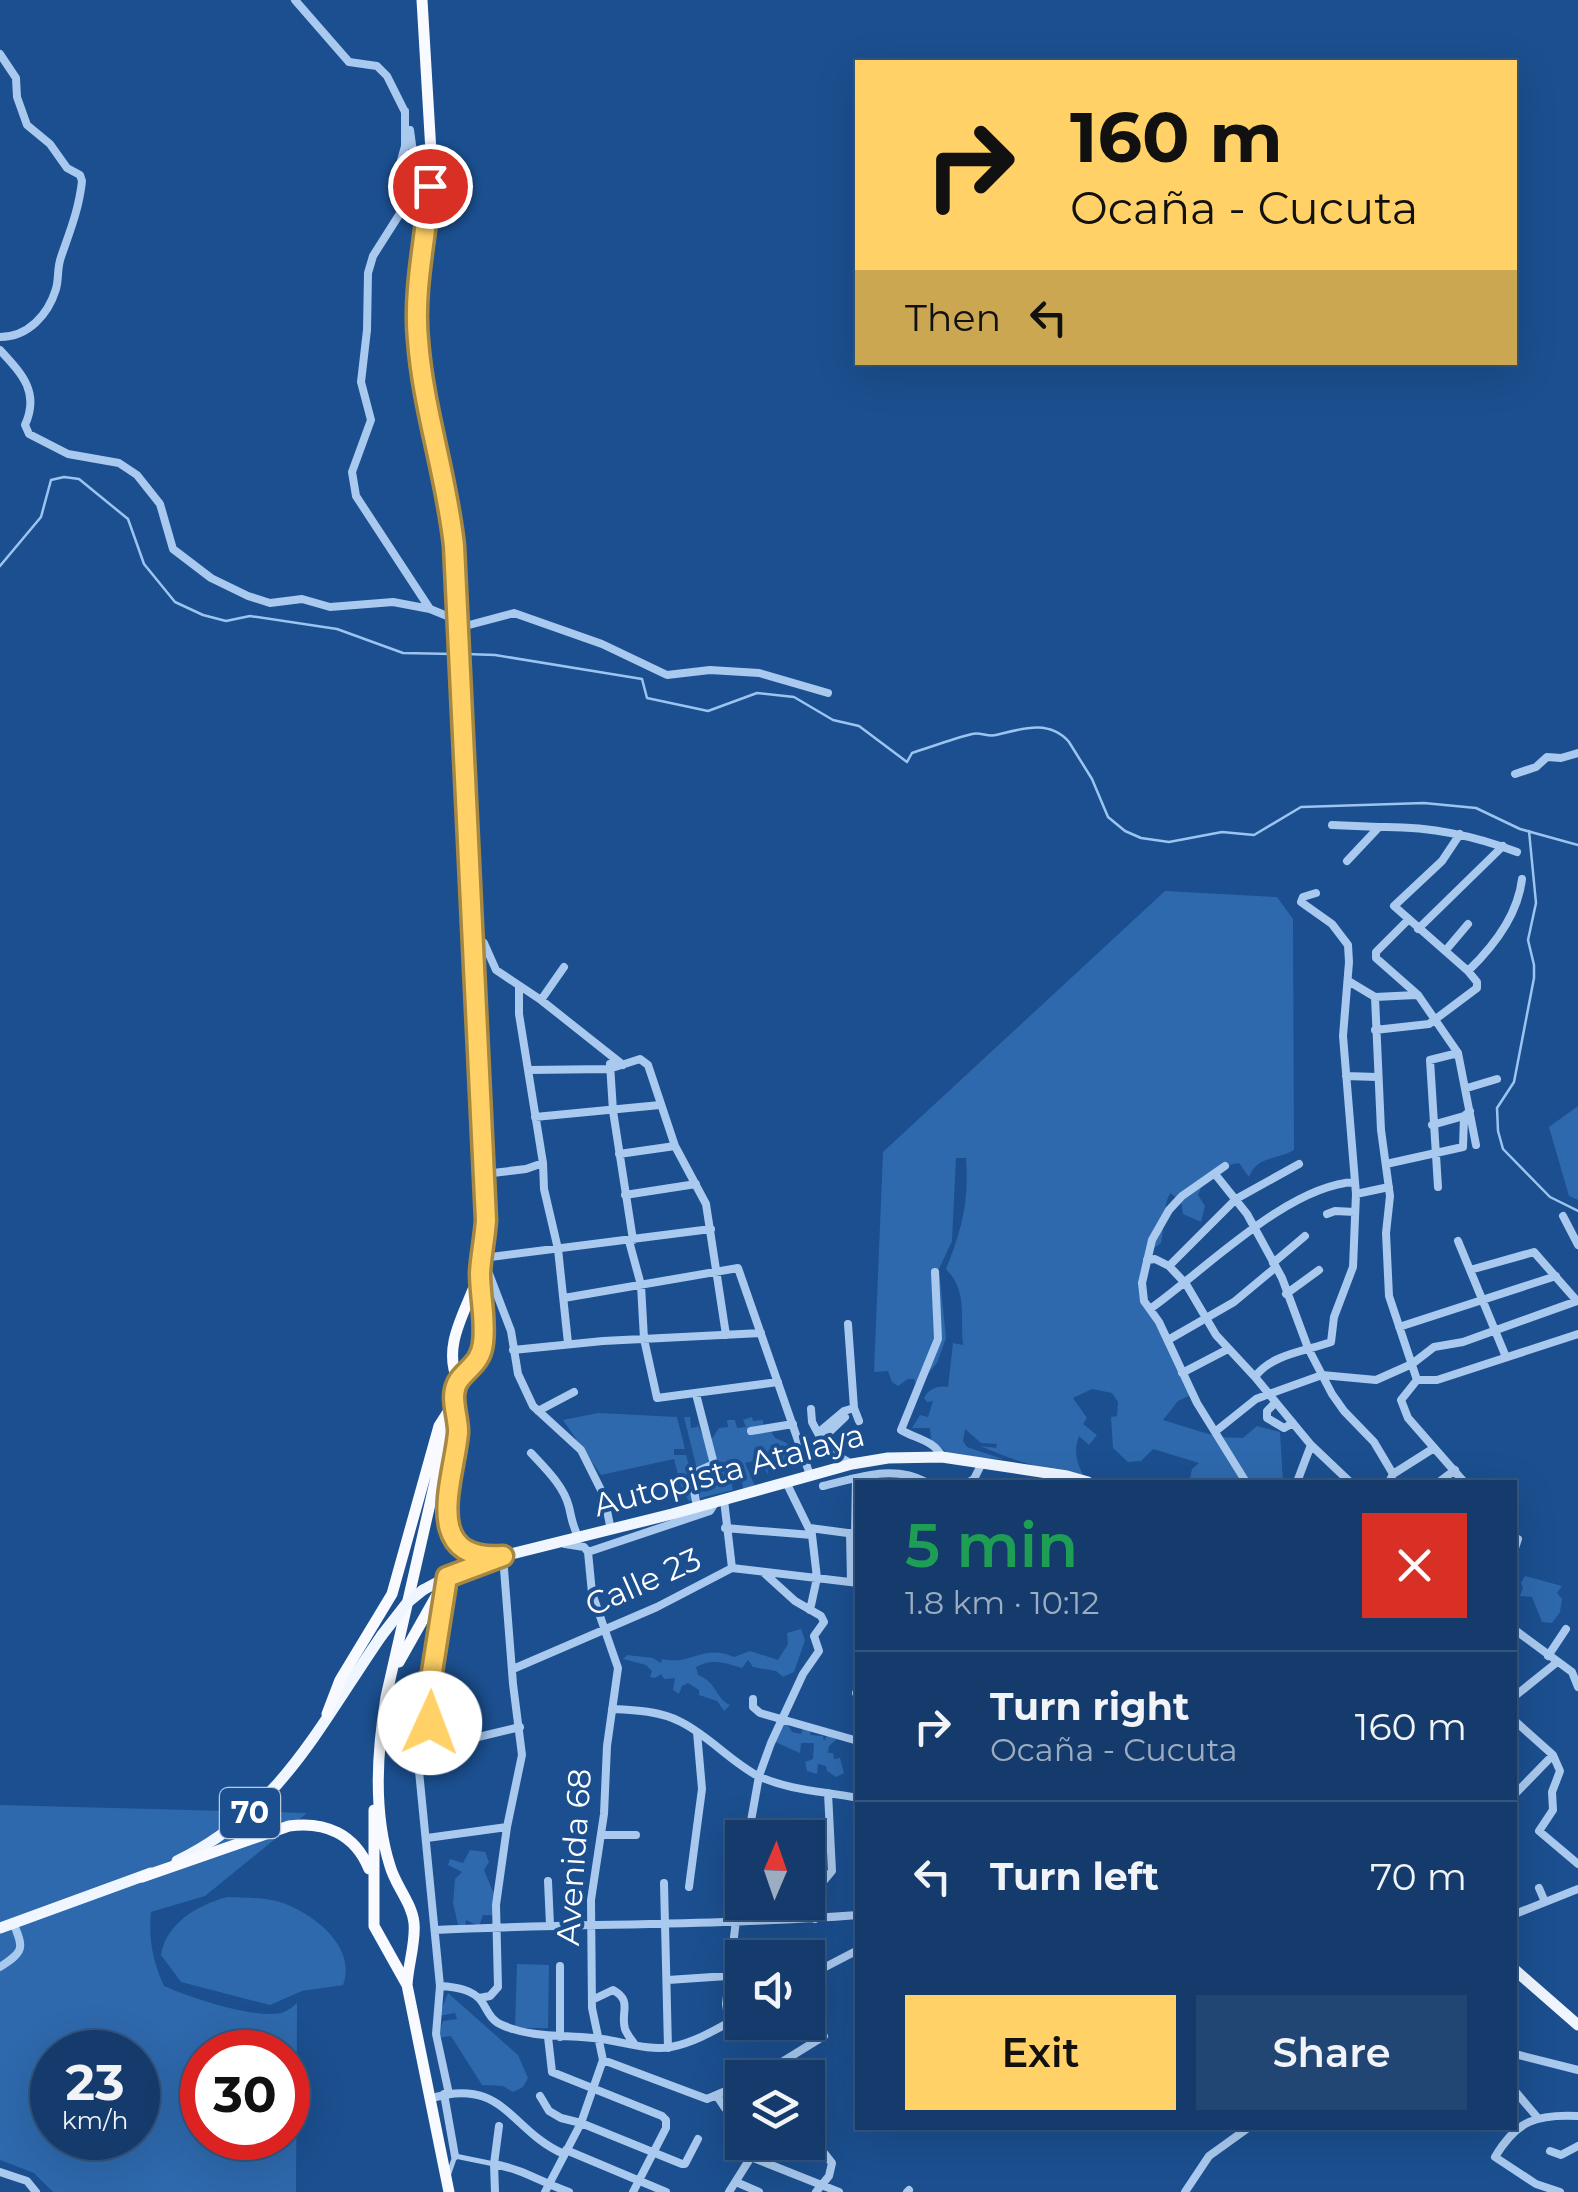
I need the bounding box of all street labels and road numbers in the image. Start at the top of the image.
street label: Autopista Atalaya [589,1415,868,1524]
street label: Calle 23 [579,1539,707,1624]
street label: Avenida 68 [548,1767,599,1947]
road number: 70 [220,1788,280,1838]

